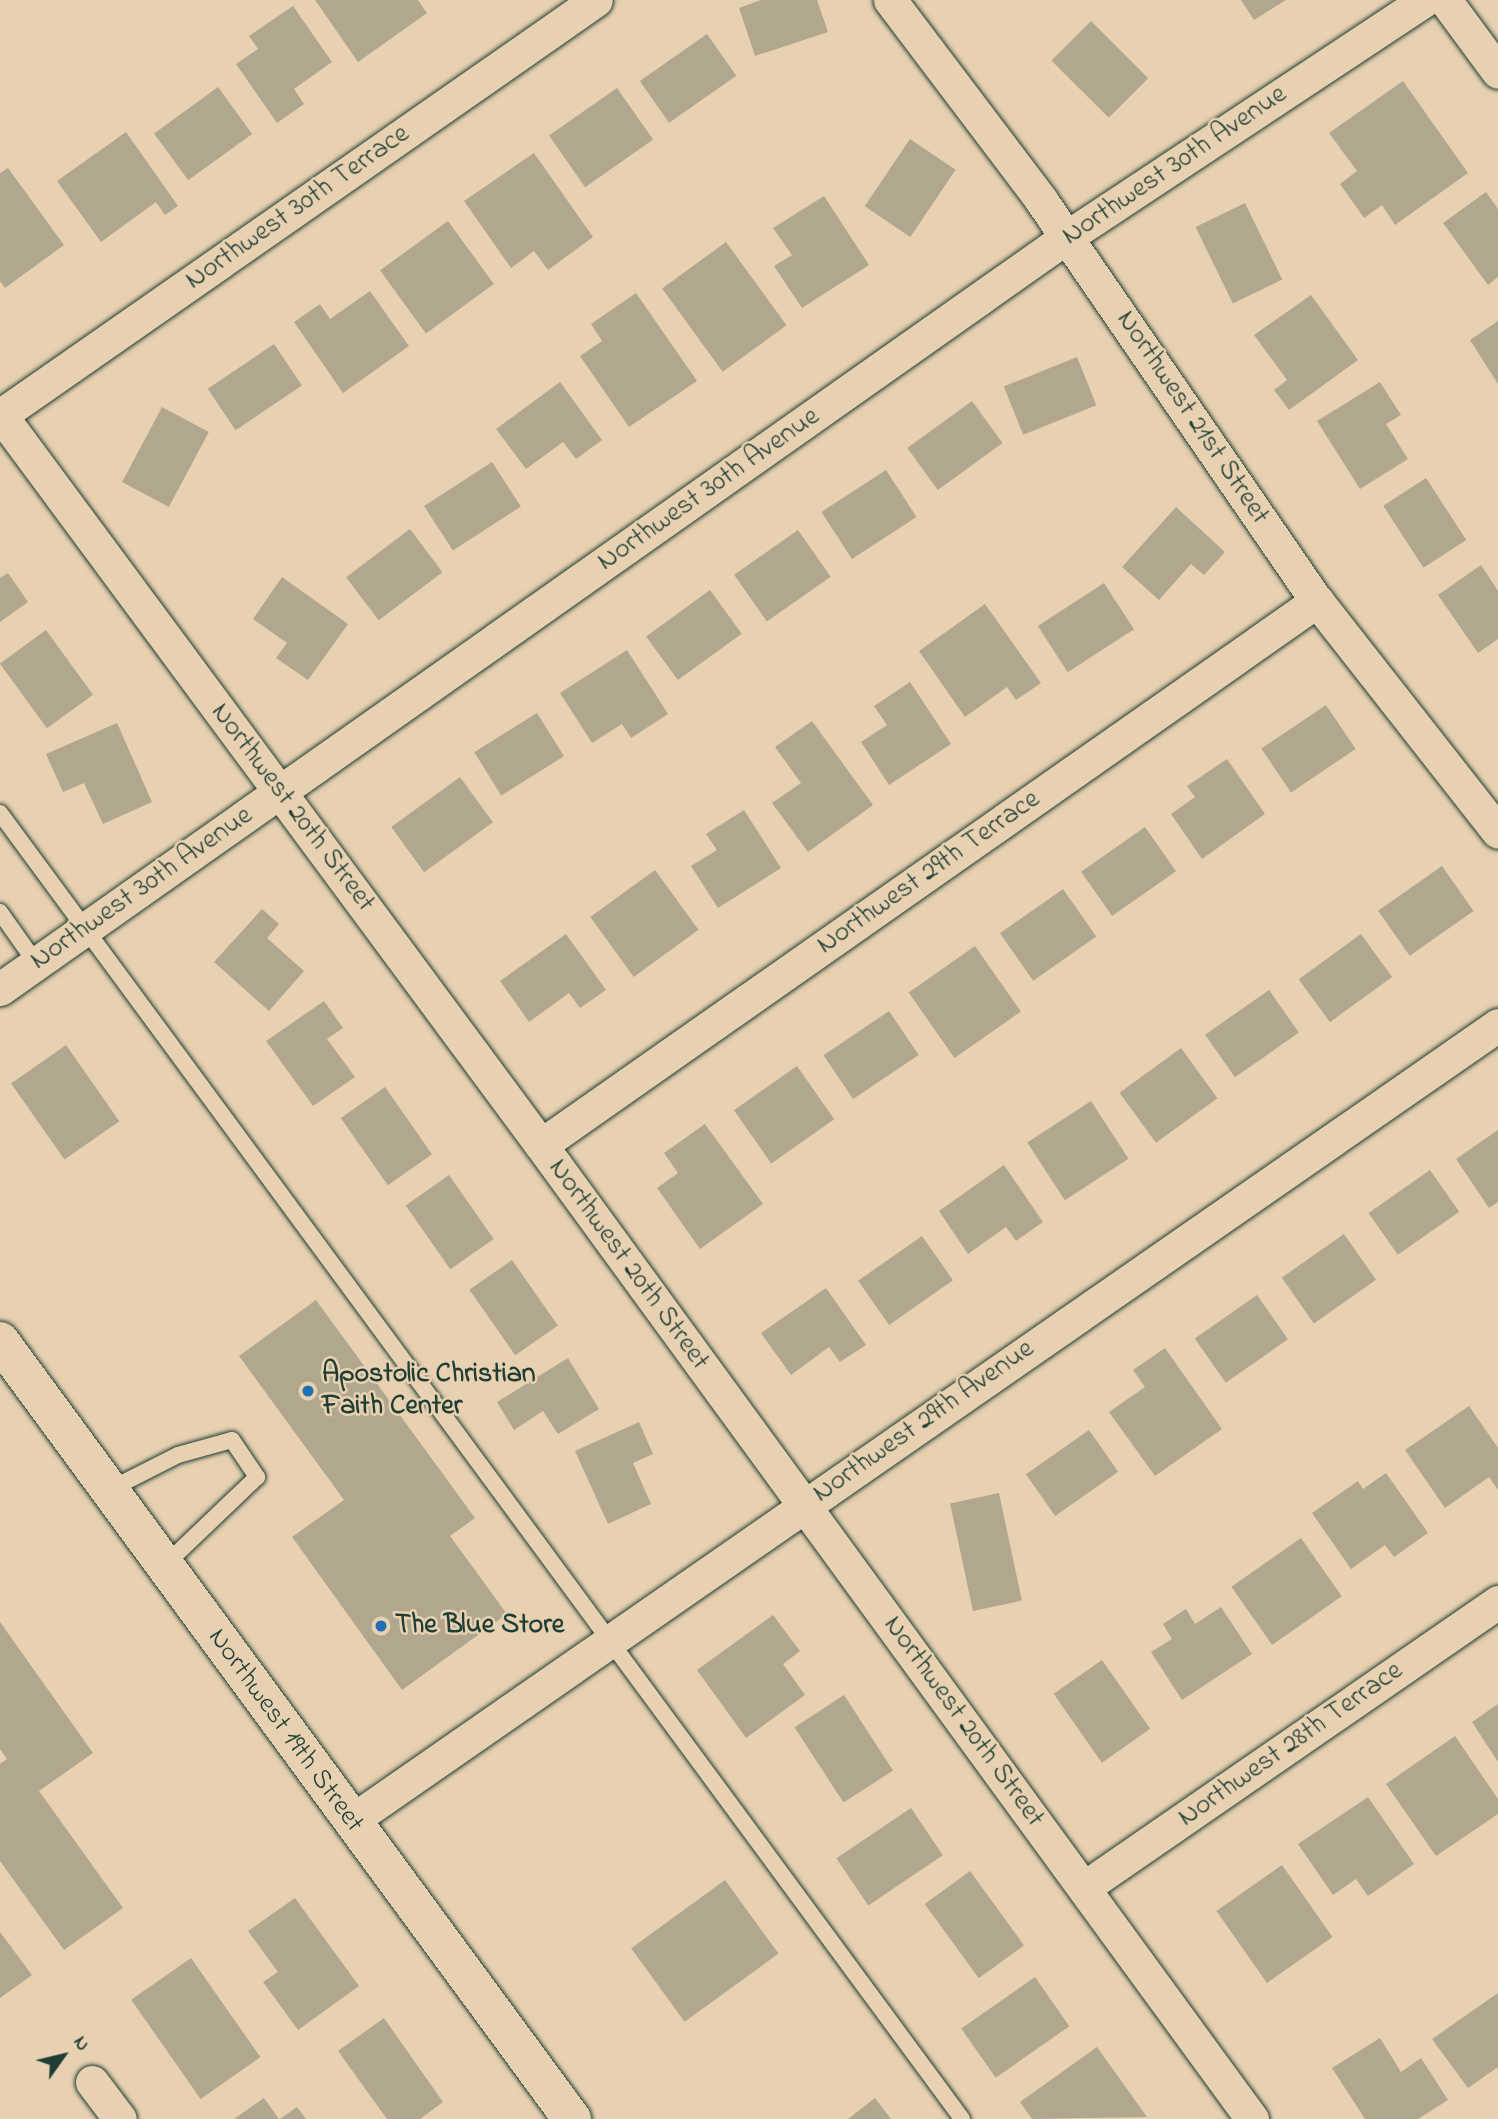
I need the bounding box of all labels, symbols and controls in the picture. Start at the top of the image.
street label: Northwest 30th Avenue [1056,78,1294,254]
street label: Northwest 30th Terrace [179,118,417,298]
street label: Northwest 21st Street [1108,305,1276,531]
street label: Northwest 30th Avenue [591,401,827,579]
street label: Northwest 20th Street [203,697,381,919]
street label: Northwest 29th Terrace [811,783,1047,963]
street label: Northwest 30th Avenue [24,800,260,978]
street label: Northwest 20th Street [540,1153,716,1377]
street label: Northwest 29th Avenue [807,1333,1041,1511]
place label: Apostolic Christian Faith Center [322,1358,536,1424]
marker: Apostolic Christian Faith Center [300,1383,316,1399]
place label: The Blue Store [395,1609,564,1643]
street label: Northwest 20th Street [875,1610,1051,1834]
marker: The Blue Store [373,1618,389,1634]
street label: Northwest 19th Street [200,1622,370,1840]
street label: Northwest 28th Terrace [1172,1655,1410,1835]
north arrow [28,2021,98,2091]
text: N [66,2031,96,2057]

